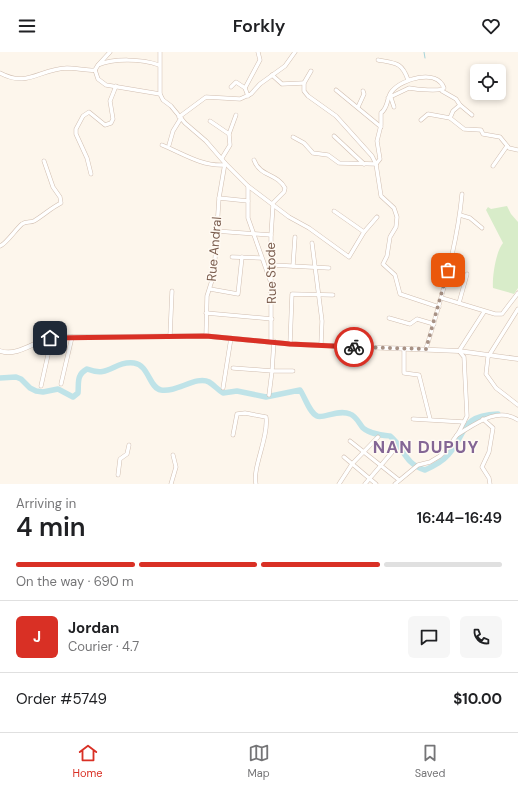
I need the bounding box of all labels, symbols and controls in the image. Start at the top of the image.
text: Forkly [233,14,285,38]
icon: menu [16,15,38,37]
icon: heart [480,15,502,37]
map controls [470,64,506,100]
button: locate [470,64,506,100]
street label: Rue Andral [203,216,225,282]
street label: Rue Stode [262,242,280,304]
pin [431,253,465,287]
icon: bag [437,259,459,281]
pin [33,321,67,355]
icon: home [39,327,61,349]
courier [334,327,374,367]
icon: bike [343,336,365,358]
district label: NAN DUPUY [373,436,479,458]
text: Arriving in [16,495,76,512]
text: 16:44–16:49 [417,508,502,528]
text: 4 min [16,510,86,544]
text: On the way · 690 m [16,573,134,590]
button: chat [408,616,450,658]
button: phone [460,616,502,658]
text: Jordan [68,618,119,638]
text: J [33,627,41,647]
text: Courier · 4.7 [68,638,139,655]
text: Order #5749 [16,689,107,709]
text: $10.00 [453,689,502,709]
tab: Home [72,742,103,780]
tab: Map [248,742,270,780]
tab: Saved [415,742,445,780]

